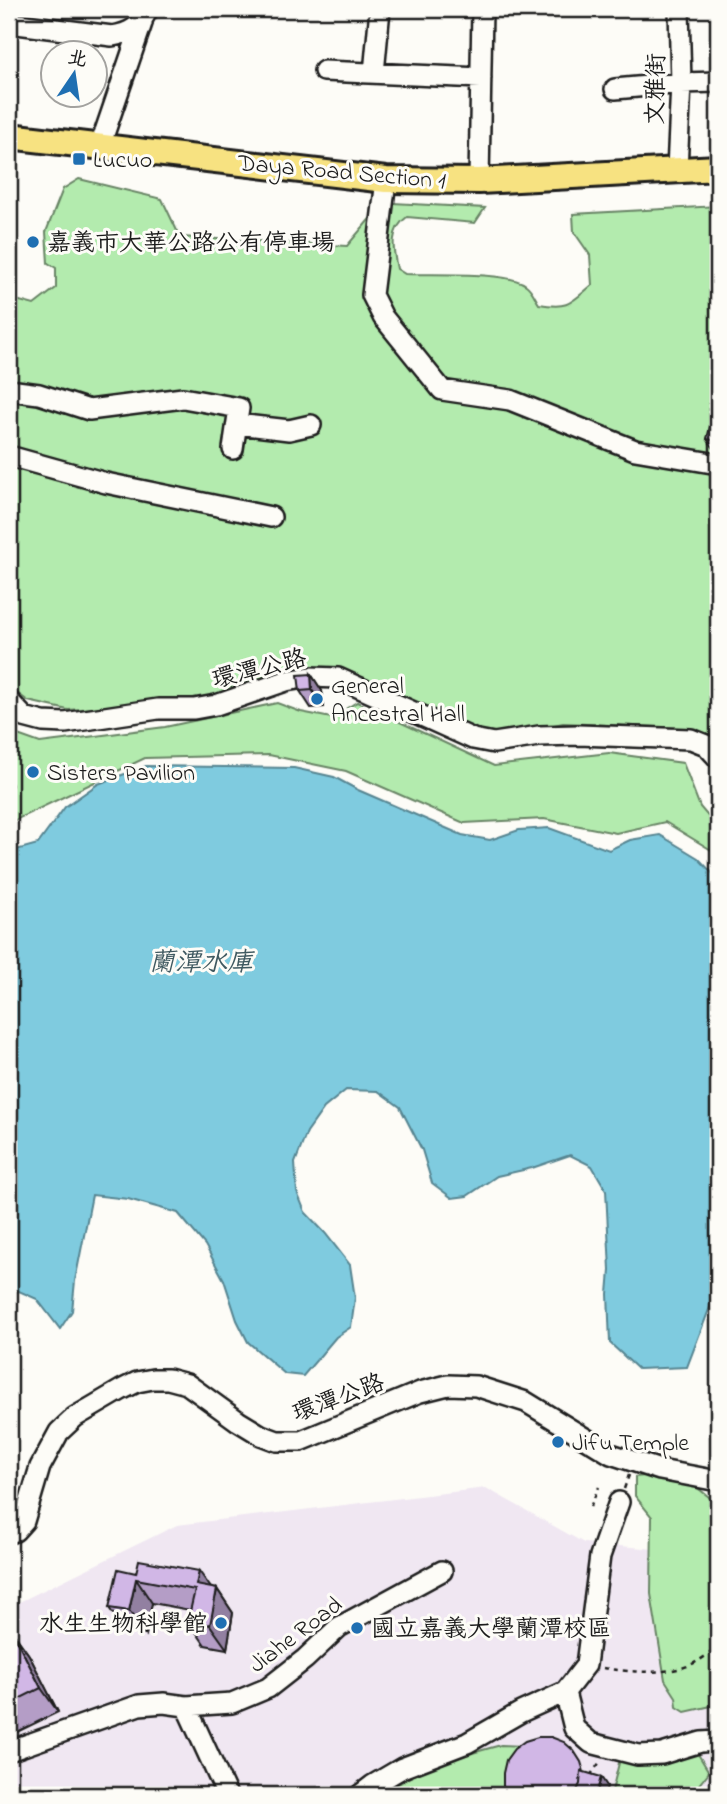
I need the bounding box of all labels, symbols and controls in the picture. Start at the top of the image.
north arrow [38,38,108,108]
text: 北 [65,45,90,75]
street label: 文雅街 [639,53,676,125]
place label: Lucuo [93,144,152,179]
street label: Daya Road Section 1 [235,147,447,201]
marker: Lucuo [71,151,87,167]
place label: 嘉義市大華公路公有停車場 [47,227,335,262]
marker: 嘉義市大華公路公有停車場 [25,234,41,250]
street label: 環潭公路 [209,642,310,699]
place label: General Ancestral Hall [331,670,465,733]
marker: General Ancestral Hall [309,691,325,707]
place label: Sisters Pavilion [47,757,195,792]
marker: Sisters Pavilion [25,764,41,780]
water label: 蘭潭水庫 [149,945,255,983]
street label: 環潭公路 [288,1366,390,1432]
place label: Jifu Temple [572,1427,689,1462]
marker: Jifu Temple [550,1434,566,1450]
street label: Jiahe Road [242,1589,351,1683]
place label: 水生生物科學館 [39,1608,207,1643]
place label: 國立嘉義大學蘭潭校區 [371,1613,611,1648]
marker: 水生生物科學館 [213,1615,229,1631]
marker: 國立嘉義大學蘭潭校區 [349,1620,365,1636]

